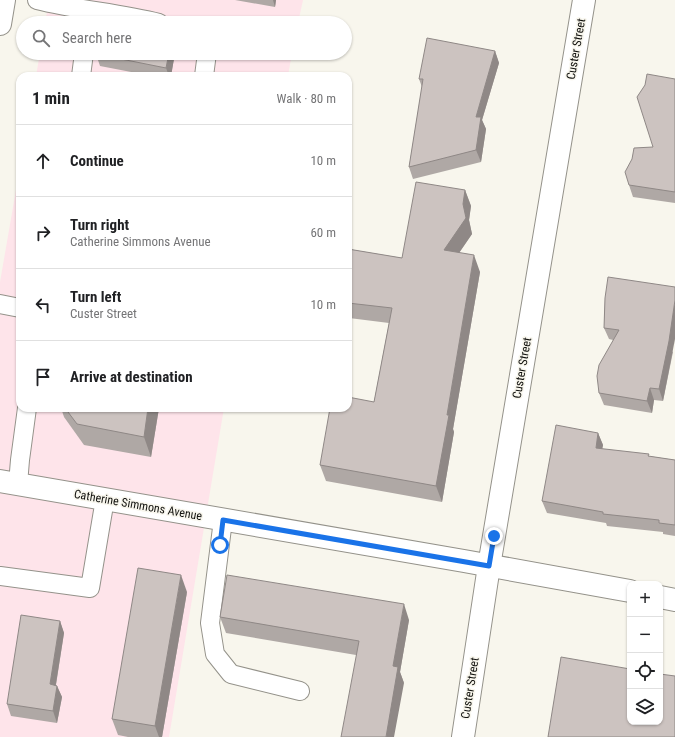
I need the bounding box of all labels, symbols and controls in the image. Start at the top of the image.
search box [16,16,352,60]
street label: Custer Street [564,17,588,81]
icon: search [30,27,52,49]
text: Search here [62,29,132,47]
text: 1 min [32,88,70,108]
text: Walk · 80 m [276,91,336,106]
icon: ahead [32,150,54,172]
text: Continue [70,152,124,170]
text: 10 m [310,153,336,168]
text: Turn right [70,216,129,234]
icon: right [32,222,54,244]
text: 60 m [310,225,336,240]
text: Catherine Simmons Avenue [70,234,211,249]
text: Turn left [70,288,121,306]
icon: left [32,294,54,316]
text: 10 m [310,297,336,312]
text: Custer Street [70,306,137,321]
street label: Custer Street [510,336,534,400]
icon: arrive [32,366,54,388]
text: Arrive at destination [70,368,193,386]
street label: Catherine Simmons Avenue [73,487,203,523]
route end [485,527,503,545]
route start [211,536,229,554]
map controls [627,581,663,725]
button: + [627,581,663,617]
button: − [627,617,663,653]
button: locate [627,653,663,689]
street label: Custer Street [458,656,482,720]
button: layers [627,689,663,725]

